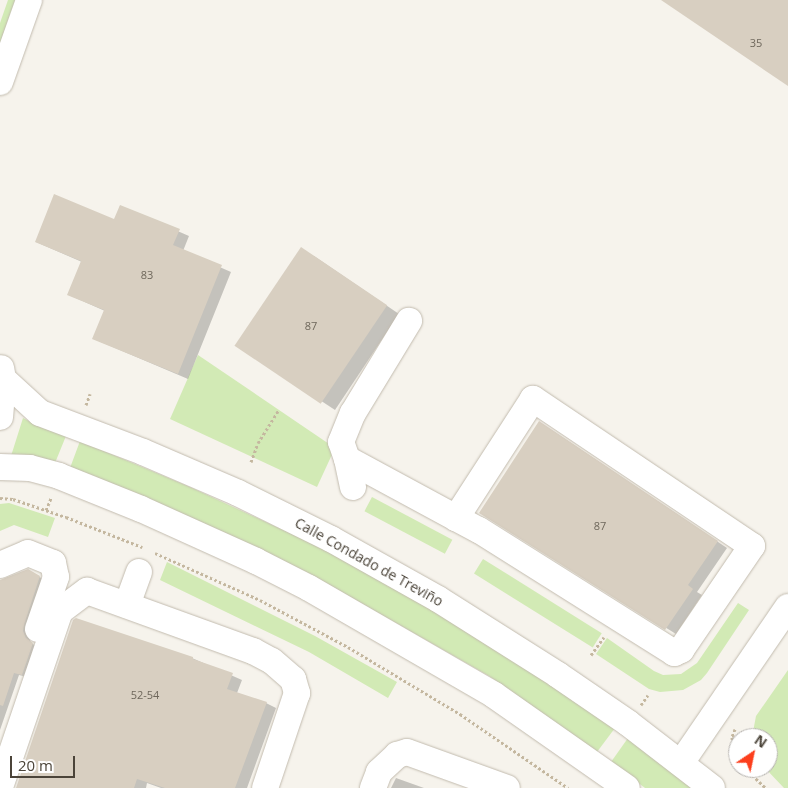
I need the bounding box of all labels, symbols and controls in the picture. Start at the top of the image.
house number: 35 [750,36,762,50]
house number: 83 [141,268,153,282]
house number: 87 [305,319,317,333]
street label: Calle Condado de Treviño [292,514,446,610]
house number: 87 [594,519,606,533]
house number: 52-54 [131,688,159,702]
north arrow [728,728,778,778]
text: N [751,730,771,752]
scale bar [12,746,78,778]
text: 20 m [18,755,53,775]

